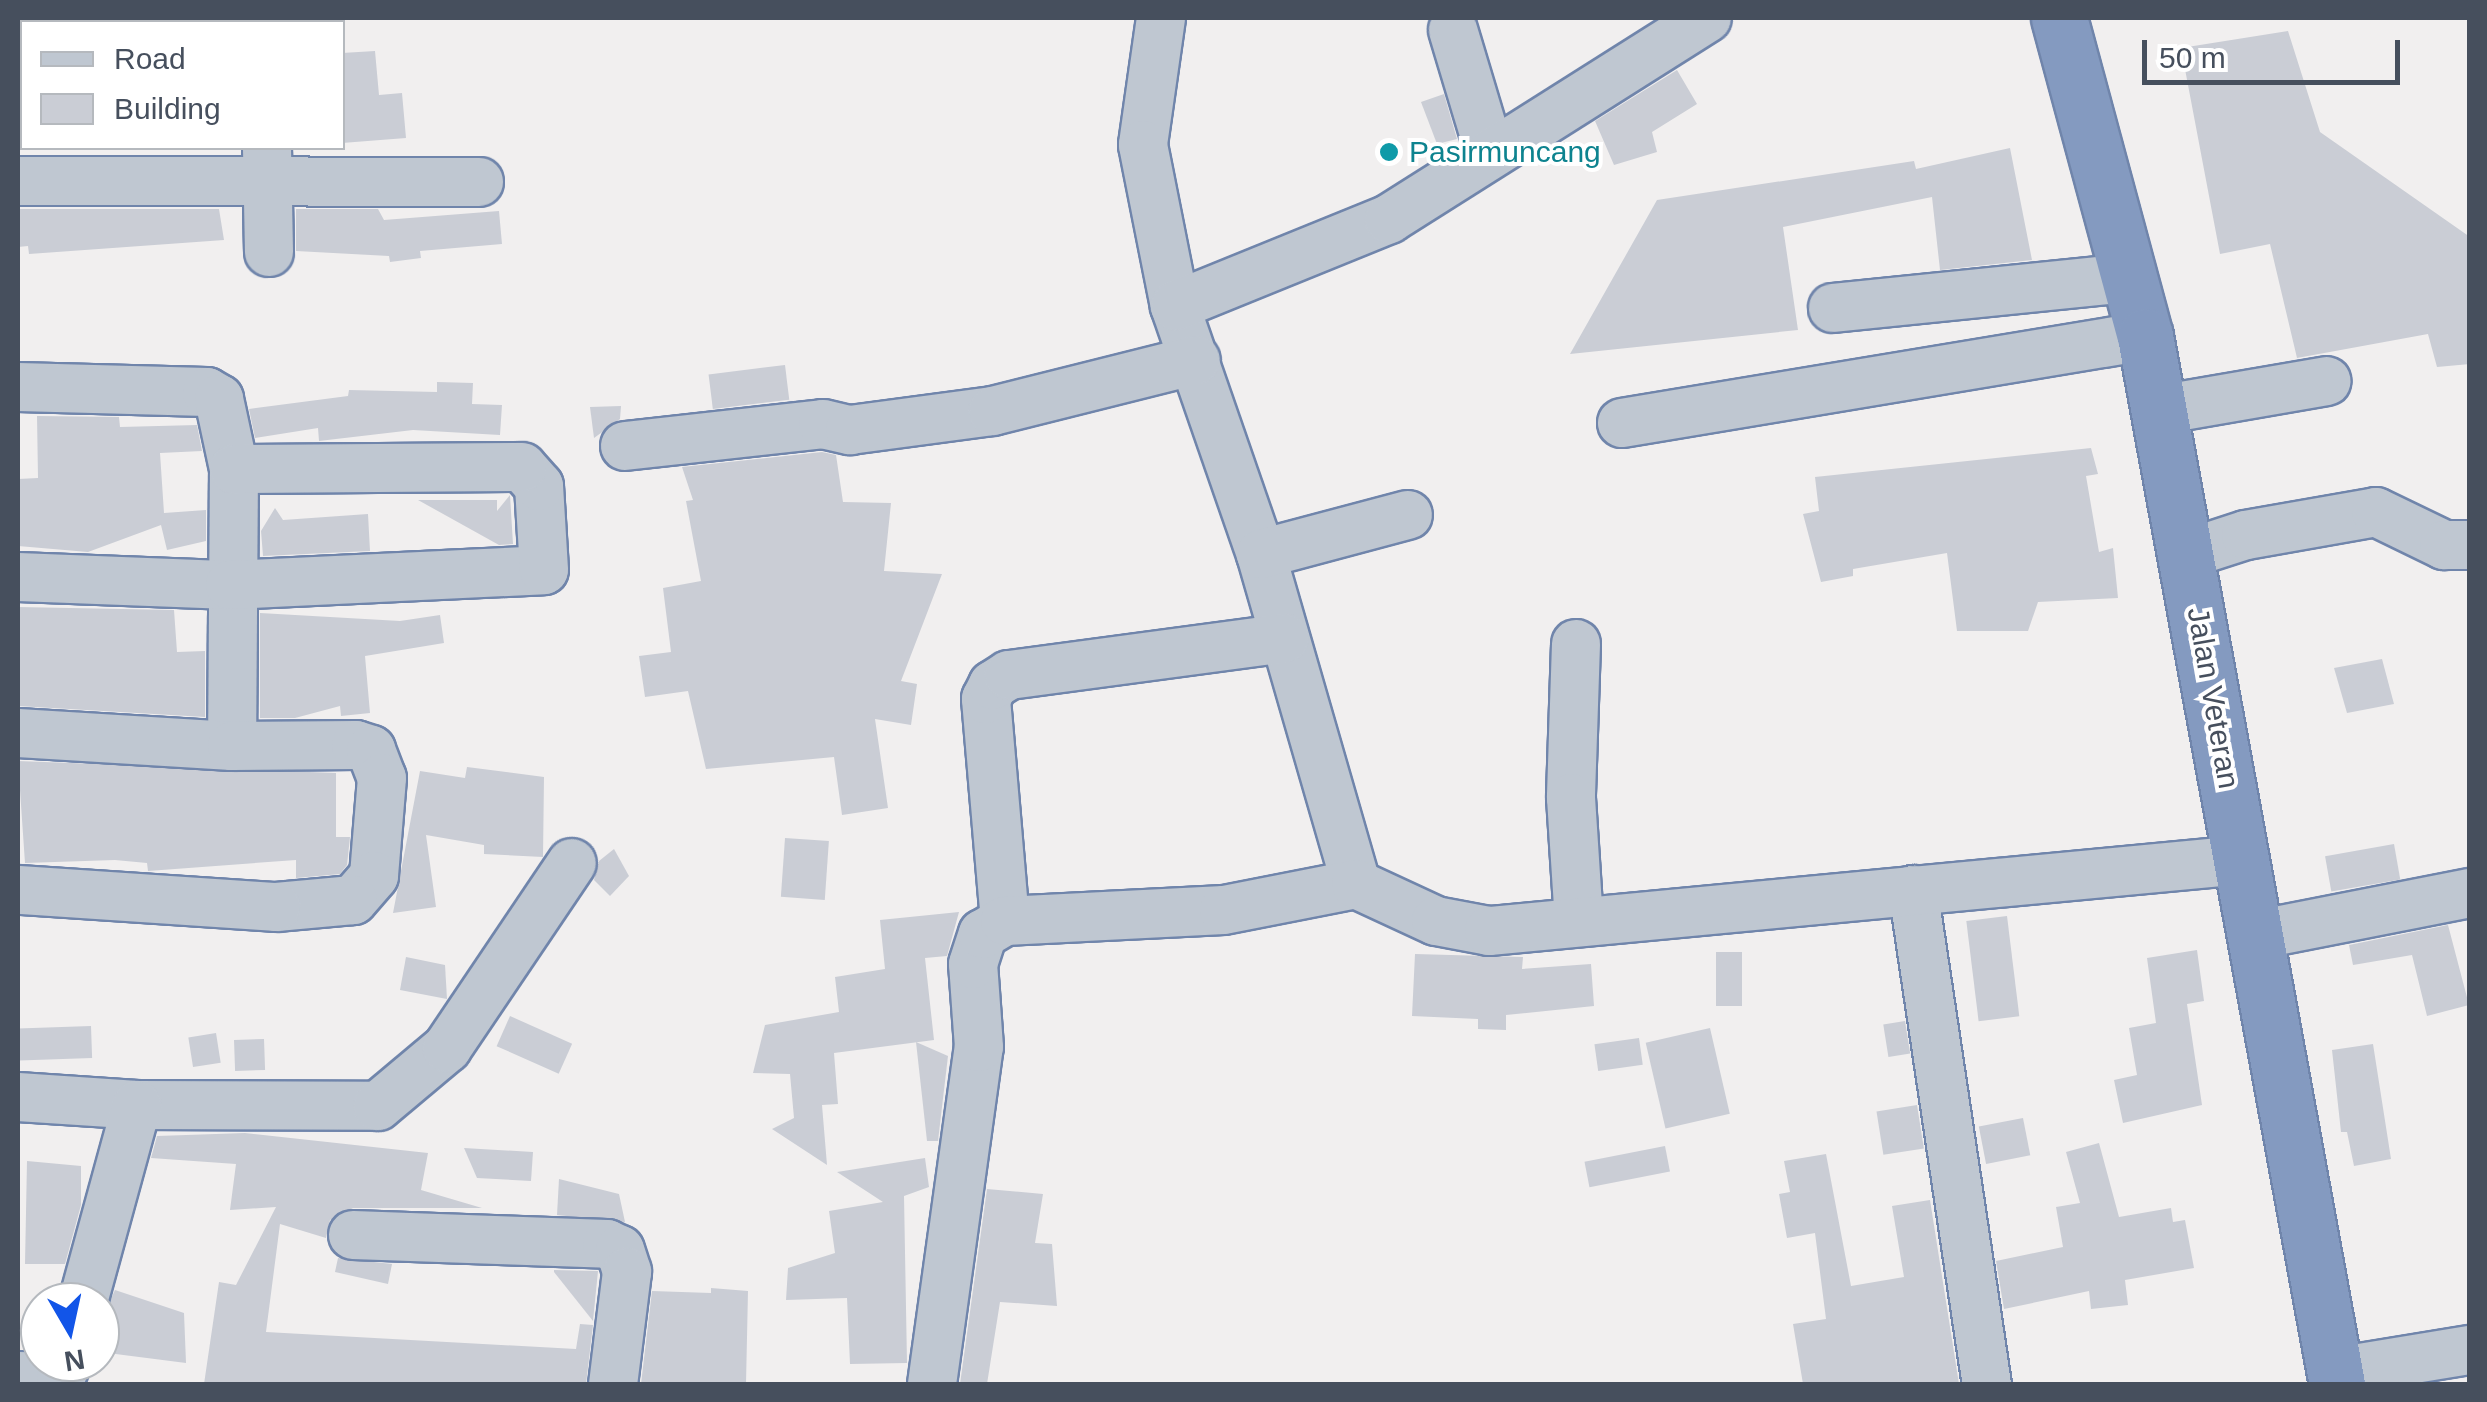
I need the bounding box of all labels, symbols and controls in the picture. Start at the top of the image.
legend [20,20,345,150]
scale bar [2147,20,2404,82]
text: 50 m [2159,41,2226,74]
text: Road [114,42,186,75]
text: Building [114,92,221,125]
place label: Pasirmuncang [1409,134,1601,170]
marker: Pasirmuncang [1378,141,1400,163]
street label: Jalan Veteran [2179,605,2247,791]
north arrow [20,1282,120,1382]
text: N [62,1343,87,1377]

